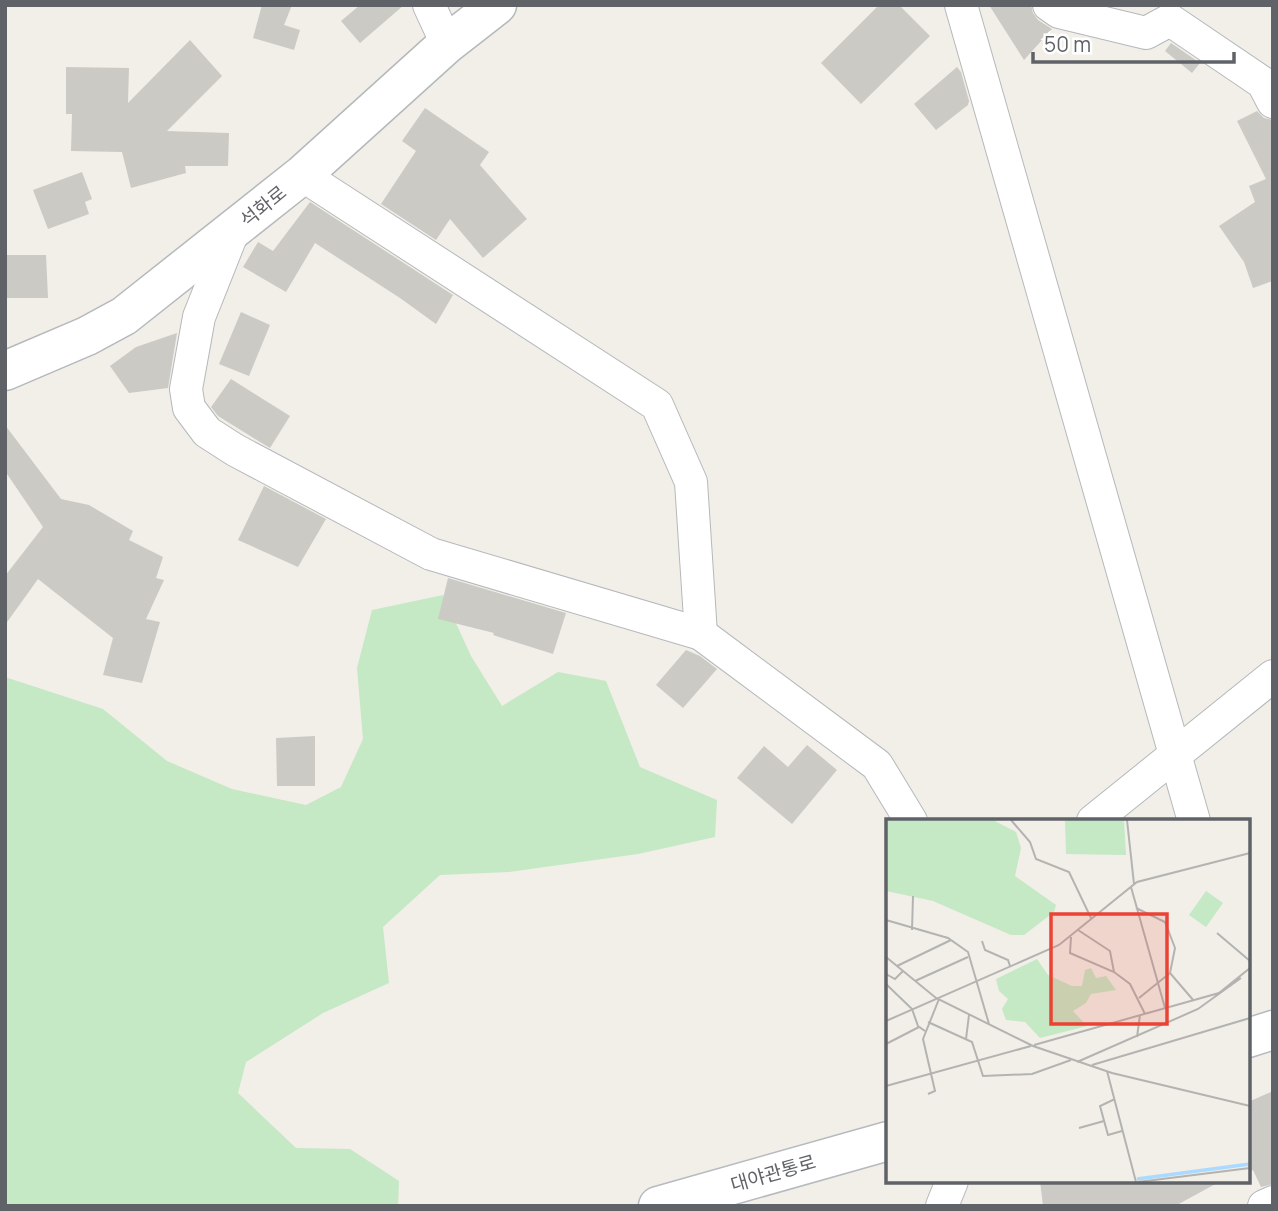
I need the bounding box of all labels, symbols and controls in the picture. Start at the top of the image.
scale bar [1033,21,1234,65]
text: 50 m [1044,30,1091,58]
street label: 석화로 [234,179,292,233]
inset map [886,819,1250,1183]
street label: 대야관통로 [727,1148,819,1198]

